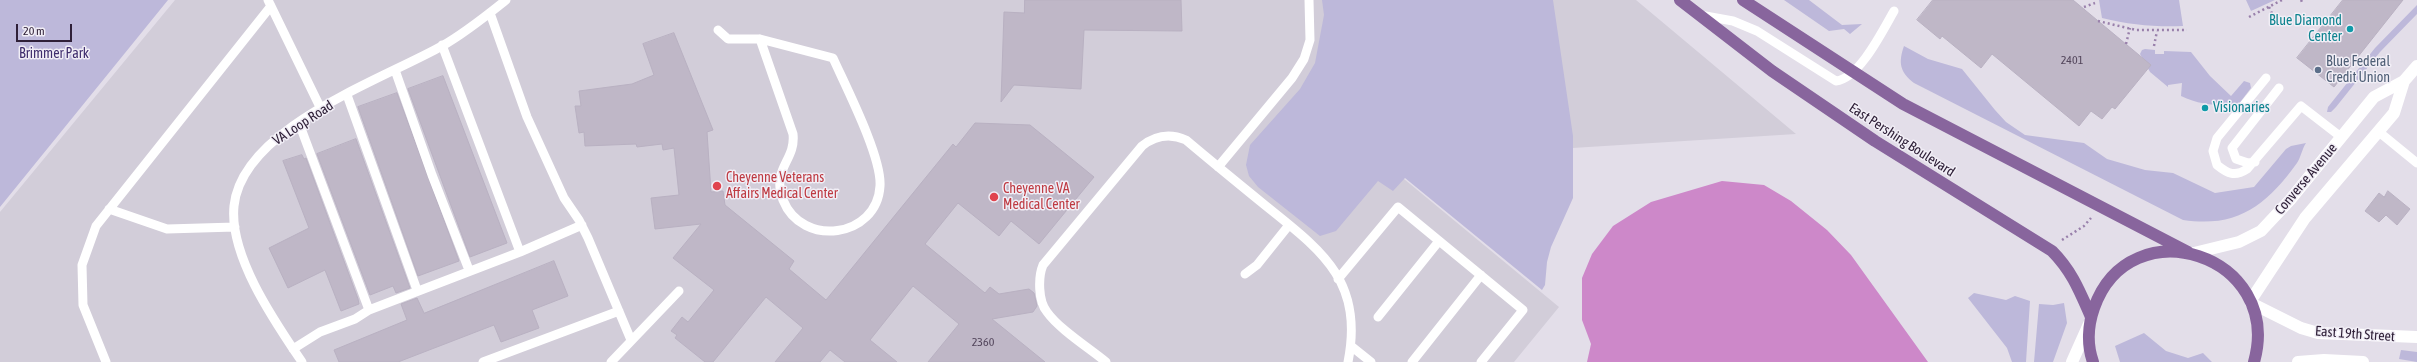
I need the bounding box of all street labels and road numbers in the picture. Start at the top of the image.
street label: VA Loop Road [269,97,337,149]
street label: East Pershing Boulevard [1846,99,1958,181]
street label: Converse Avenue [2271,140,2341,218]
street label: East 19th Street [2315,323,2395,345]

